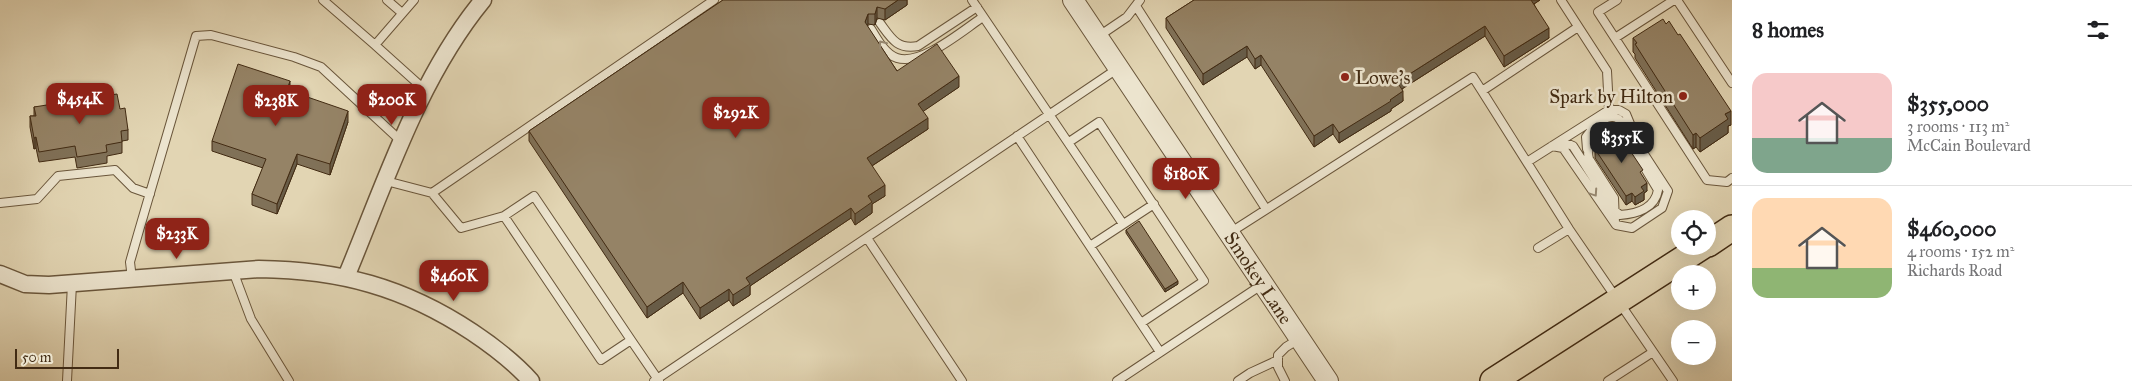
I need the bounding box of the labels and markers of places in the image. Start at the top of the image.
place label: Lowe's [1355,66,1410,89]
marker: Lowe's [1339,71,1351,83]
pin: $454K [45,82,115,125]
pin: $238K [241,84,311,127]
pin: $200K [357,84,427,126]
place label: Spark by Hilton [1549,85,1673,108]
marker: Spark by Hilton [1677,90,1689,102]
pin: $292K [701,96,771,139]
pin: $355K [1587,121,1657,164]
pin: $180K [1151,158,1221,200]
pin: $233K [142,218,212,260]
pin: $460K [419,260,489,302]

